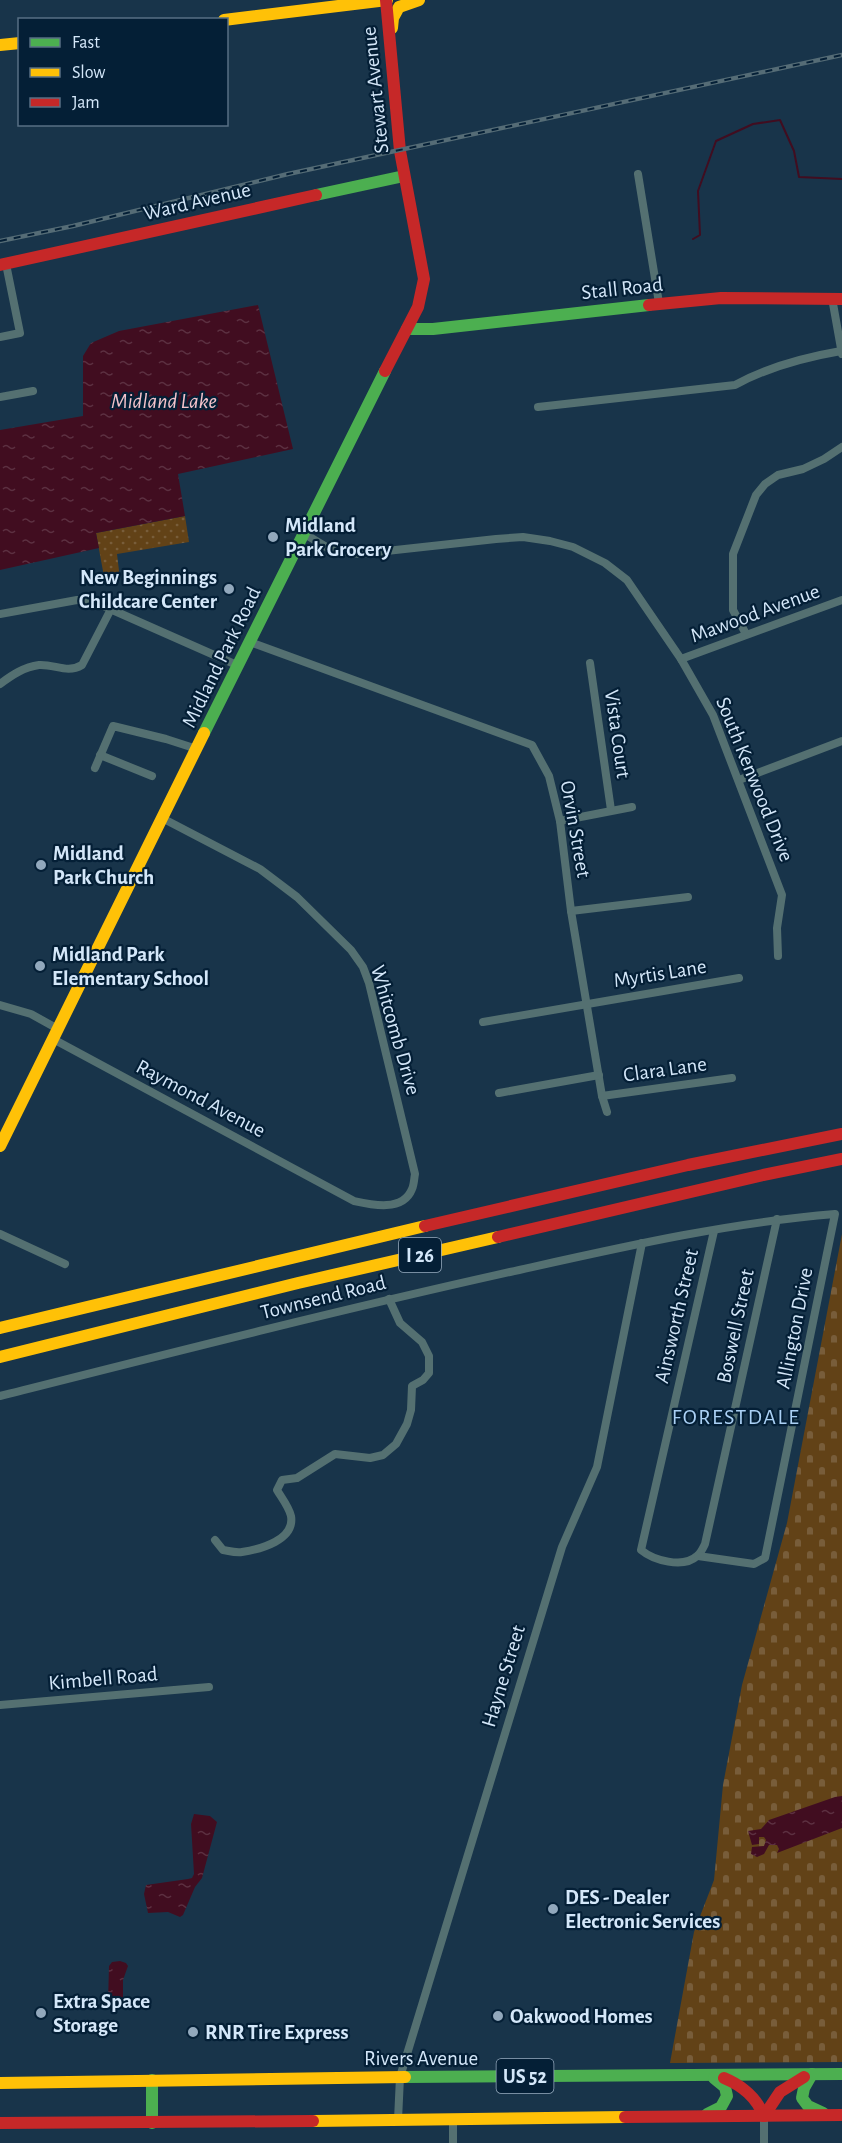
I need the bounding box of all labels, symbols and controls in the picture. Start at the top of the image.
legend [18,18,228,126]
street label: Stewart Avenue [358,25,393,154]
text: Fast [72,34,100,52]
text: Slow [72,64,105,82]
text: Jam [72,94,100,112]
street label: Ward Avenue [141,179,253,224]
street label: Stall Road [580,274,664,303]
water label: Midland Lake [111,390,217,412]
place label: Midland Park Grocery [285,515,392,560]
marker: Midland Park Grocery [266,530,280,544]
place label: New Beginnings Childcare Center [79,567,218,612]
street label: Mawood Avenue [688,580,823,647]
marker: New Beginnings Childcare Center [222,582,236,596]
street label: Midland Park Road [178,583,265,731]
street label: Vista Court [601,688,634,780]
street label: South Kenwood Drive [712,694,797,864]
street label: Orvin Street [557,779,594,879]
place label: Midland Park Church [53,843,154,888]
marker: Midland Park Church [34,858,48,872]
place label: Midland Park Elementary School [52,944,209,989]
street label: Myrtis Lane [612,956,708,991]
marker: Midland Park Elementary School [33,959,47,973]
street label: Whitcomb Drive [367,963,424,1097]
street label: Clara Lane [622,1053,708,1086]
street label: Raymond Avenue [133,1056,269,1141]
road number: I 26 [399,1238,441,1272]
street label: Ainsworth Street [651,1247,702,1385]
street label: Allington Drive [772,1266,817,1391]
street label: Boswell Street [713,1267,758,1385]
street label: Townsend Road [258,1272,388,1323]
district label: FORESTDALE [672,1406,800,1428]
street label: Hayne Street [478,1622,529,1730]
street label: Kimbell Road [48,1663,159,1694]
place label: DES - Dealer Electronic Services [565,1887,720,1932]
marker: DES - Dealer Electronic Services [546,1902,560,1916]
place label: Extra Space Storage [53,1991,150,2036]
marker: Extra Space Storage [34,2006,48,2020]
place label: Oakwood Homes [510,2006,653,2027]
marker: Oakwood Homes [491,2009,505,2023]
place label: RNR Tire Express [205,2022,348,2043]
marker: RNR Tire Express [186,2025,200,2039]
street label: Rivers Avenue [364,2048,478,2069]
road number: US 52 [496,2059,554,2093]

